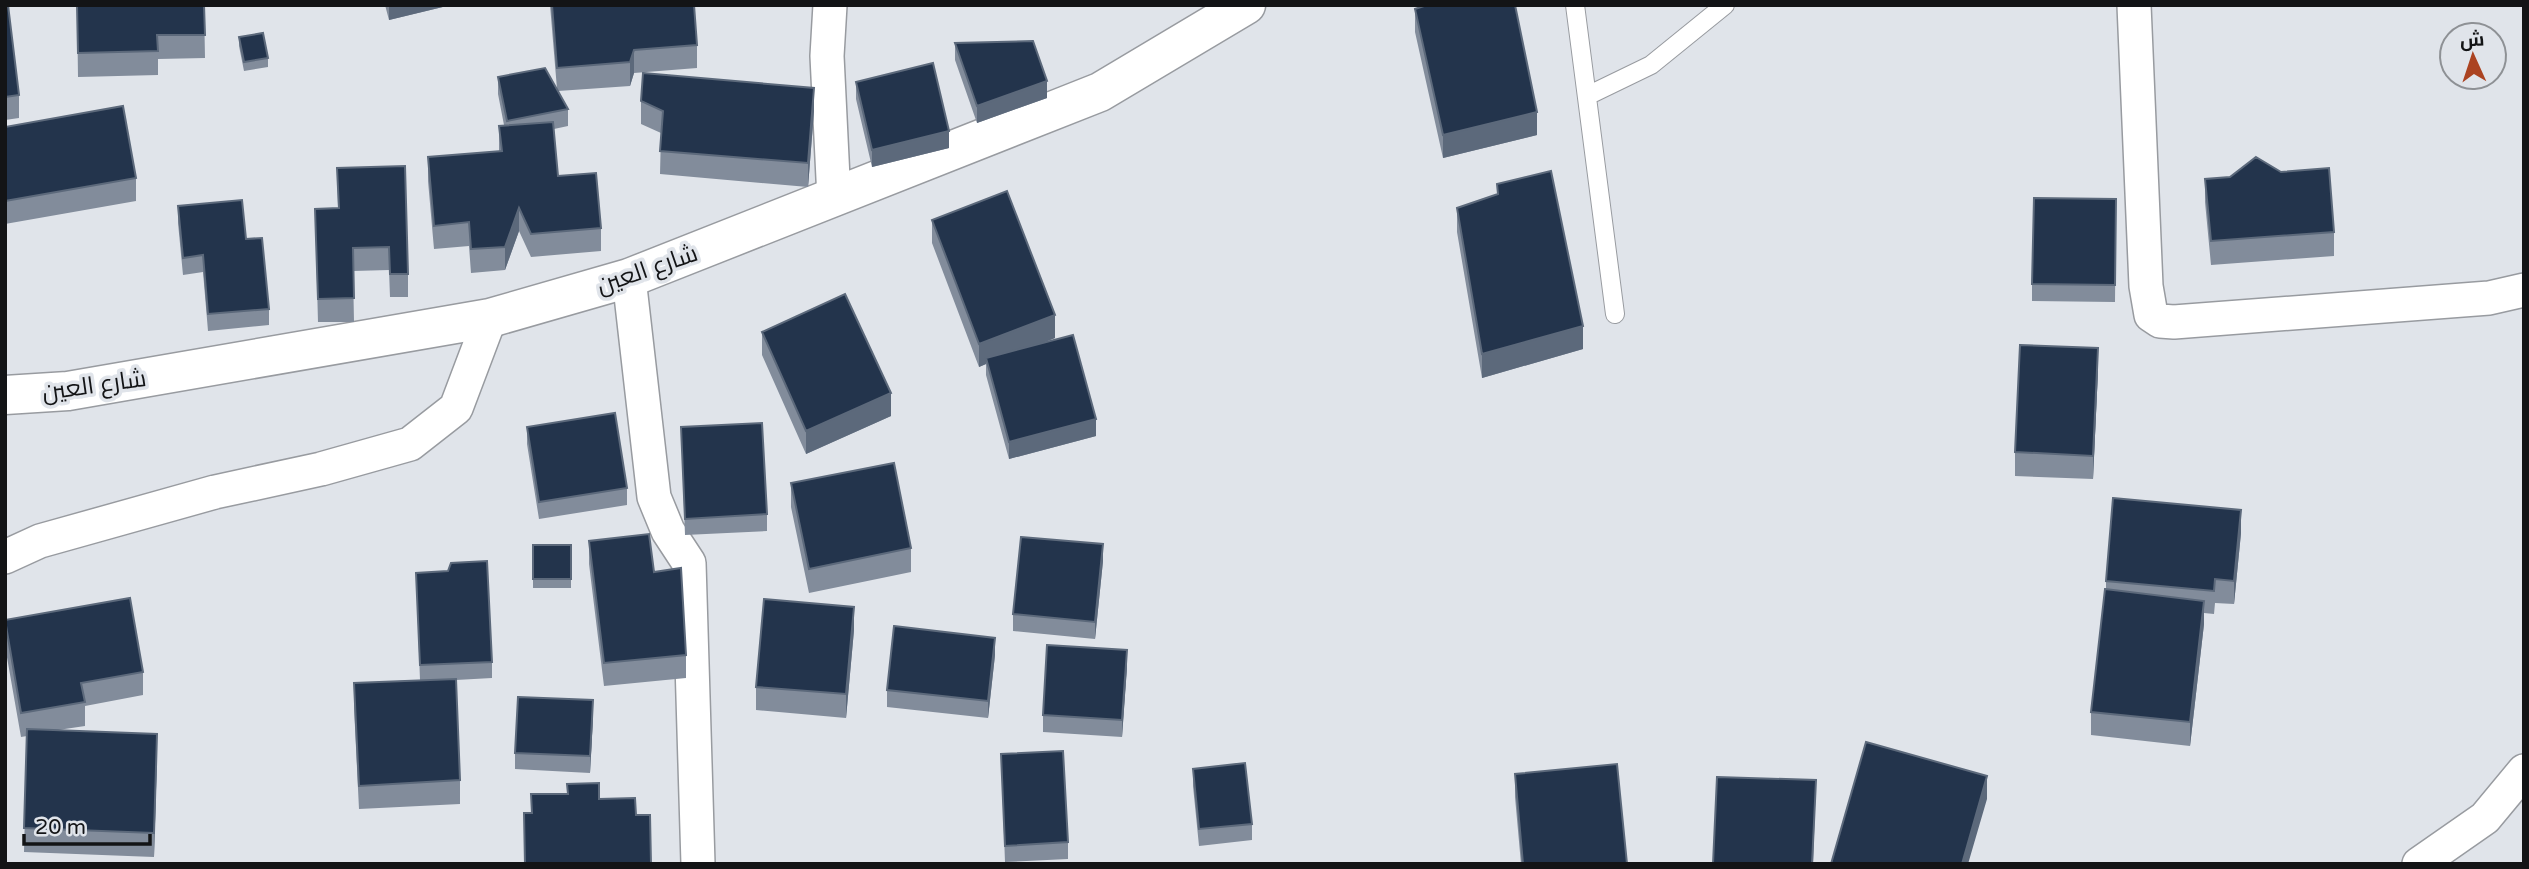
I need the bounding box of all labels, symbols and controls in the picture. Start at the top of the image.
north arrow [2438,21,2508,91]
text: ش [2459,28,2485,52]
street label: شارع العين [593,239,702,301]
street label: شارع العين [40,364,148,408]
scale bar [24,802,150,846]
text: 20 m [35,815,86,840]

